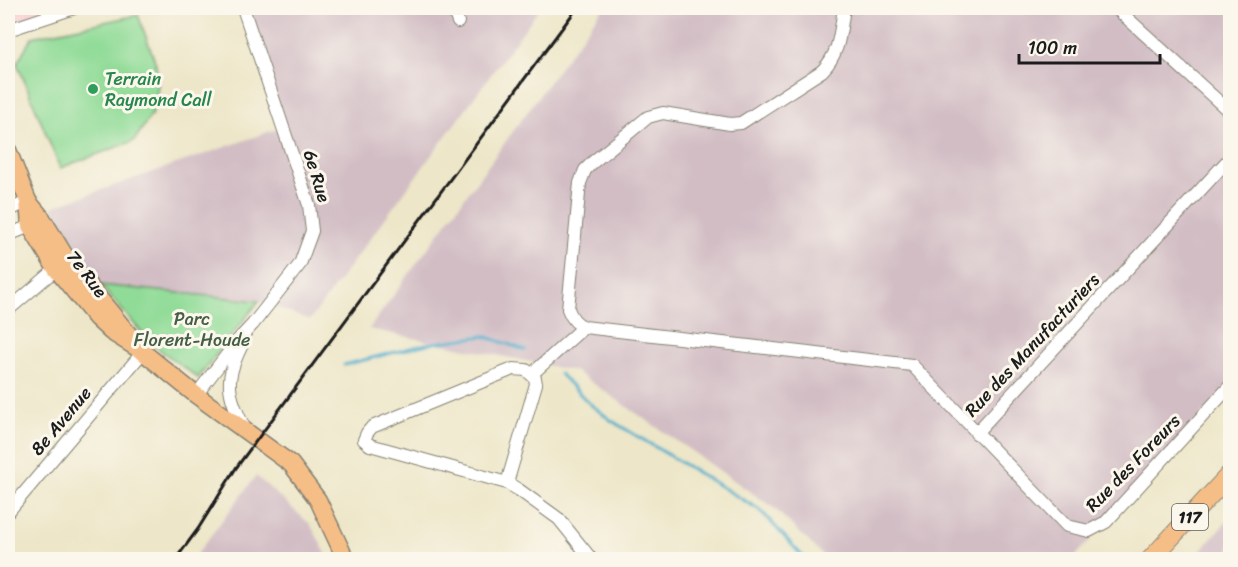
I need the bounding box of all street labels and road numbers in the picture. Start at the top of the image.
street label: 6e Rue [294,146,340,207]
street label: 7e Rue [58,243,116,305]
street label: Rue des Manufacturiers [956,265,1108,424]
street label: 8e Avenue [22,379,100,463]
street label: Rue des Foreurs [1078,406,1189,520]
road number: 117 [1172,504,1208,530]

